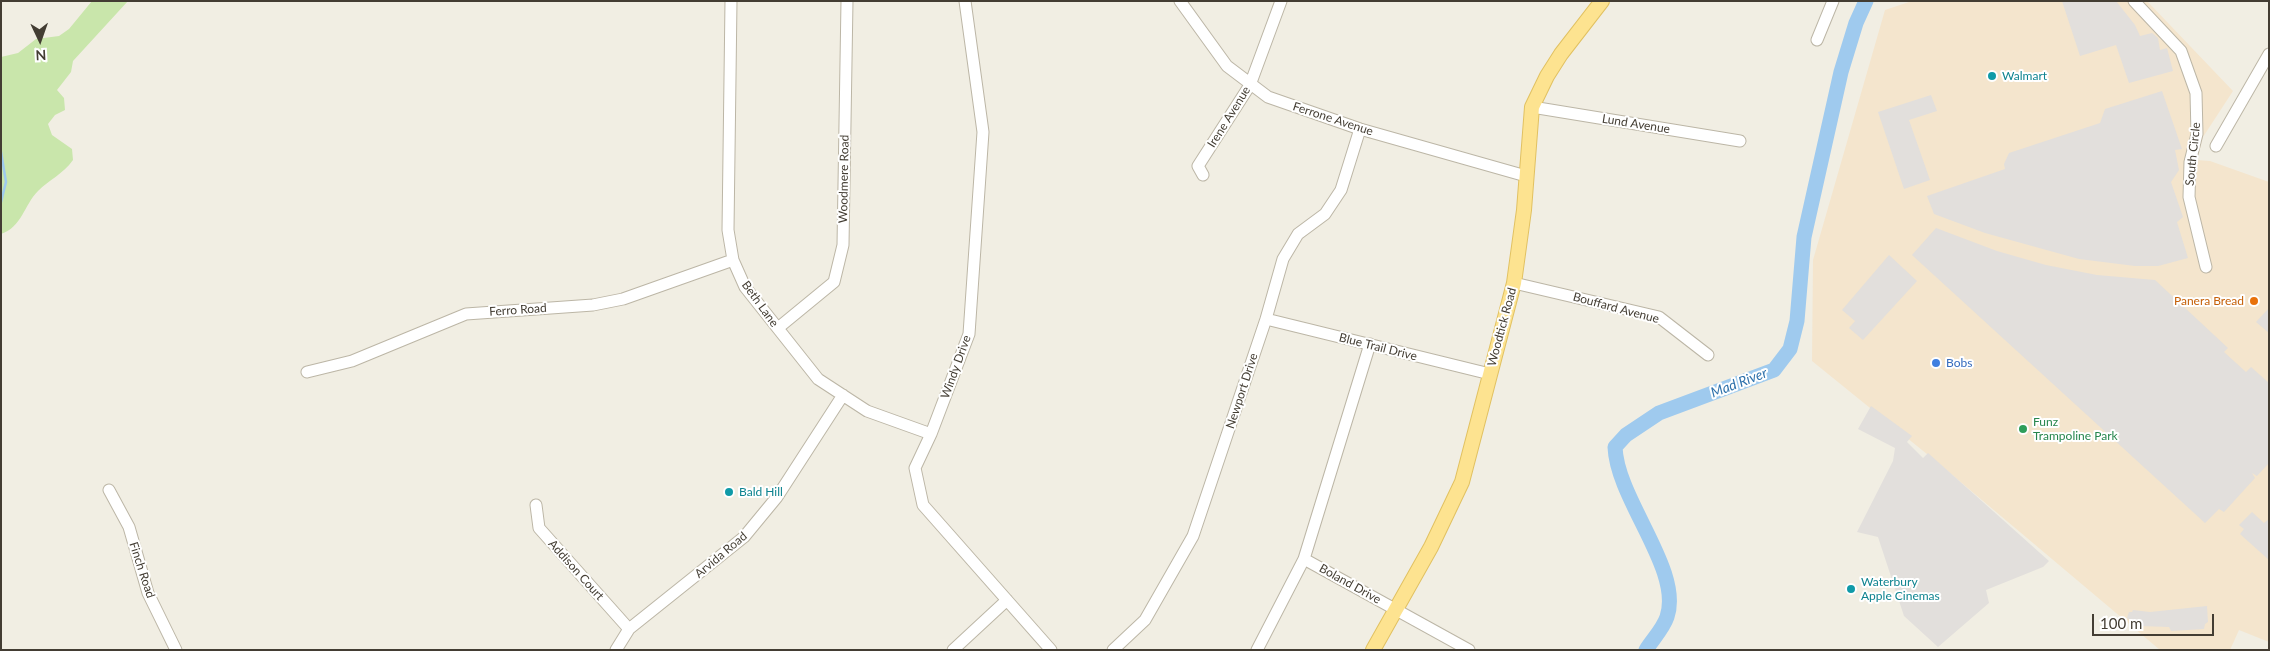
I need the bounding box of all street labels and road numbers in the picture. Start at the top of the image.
street label: Irene Avenue [1204,84,1254,150]
street label: Ferrone Avenue [1291,99,1375,139]
street label: Lund Avenue [1601,112,1671,136]
street label: South Circle [2182,121,2204,187]
street label: Woodmere Road [836,135,852,223]
street label: Beth Lane [739,278,781,330]
street label: Woodtick Road [1485,286,1519,368]
street label: Bouffard Avenue [1571,290,1661,326]
street label: Ferro Road [489,301,547,319]
street label: Blue Trail Drive [1337,330,1419,364]
street label: Windy Drive [938,333,974,401]
street label: Newport Drive [1223,351,1261,431]
street label: Arvida Road [692,529,750,581]
street label: Addison Court [545,537,607,603]
street label: Finch Road [126,540,158,600]
street label: Boland Drive [1317,561,1383,607]

